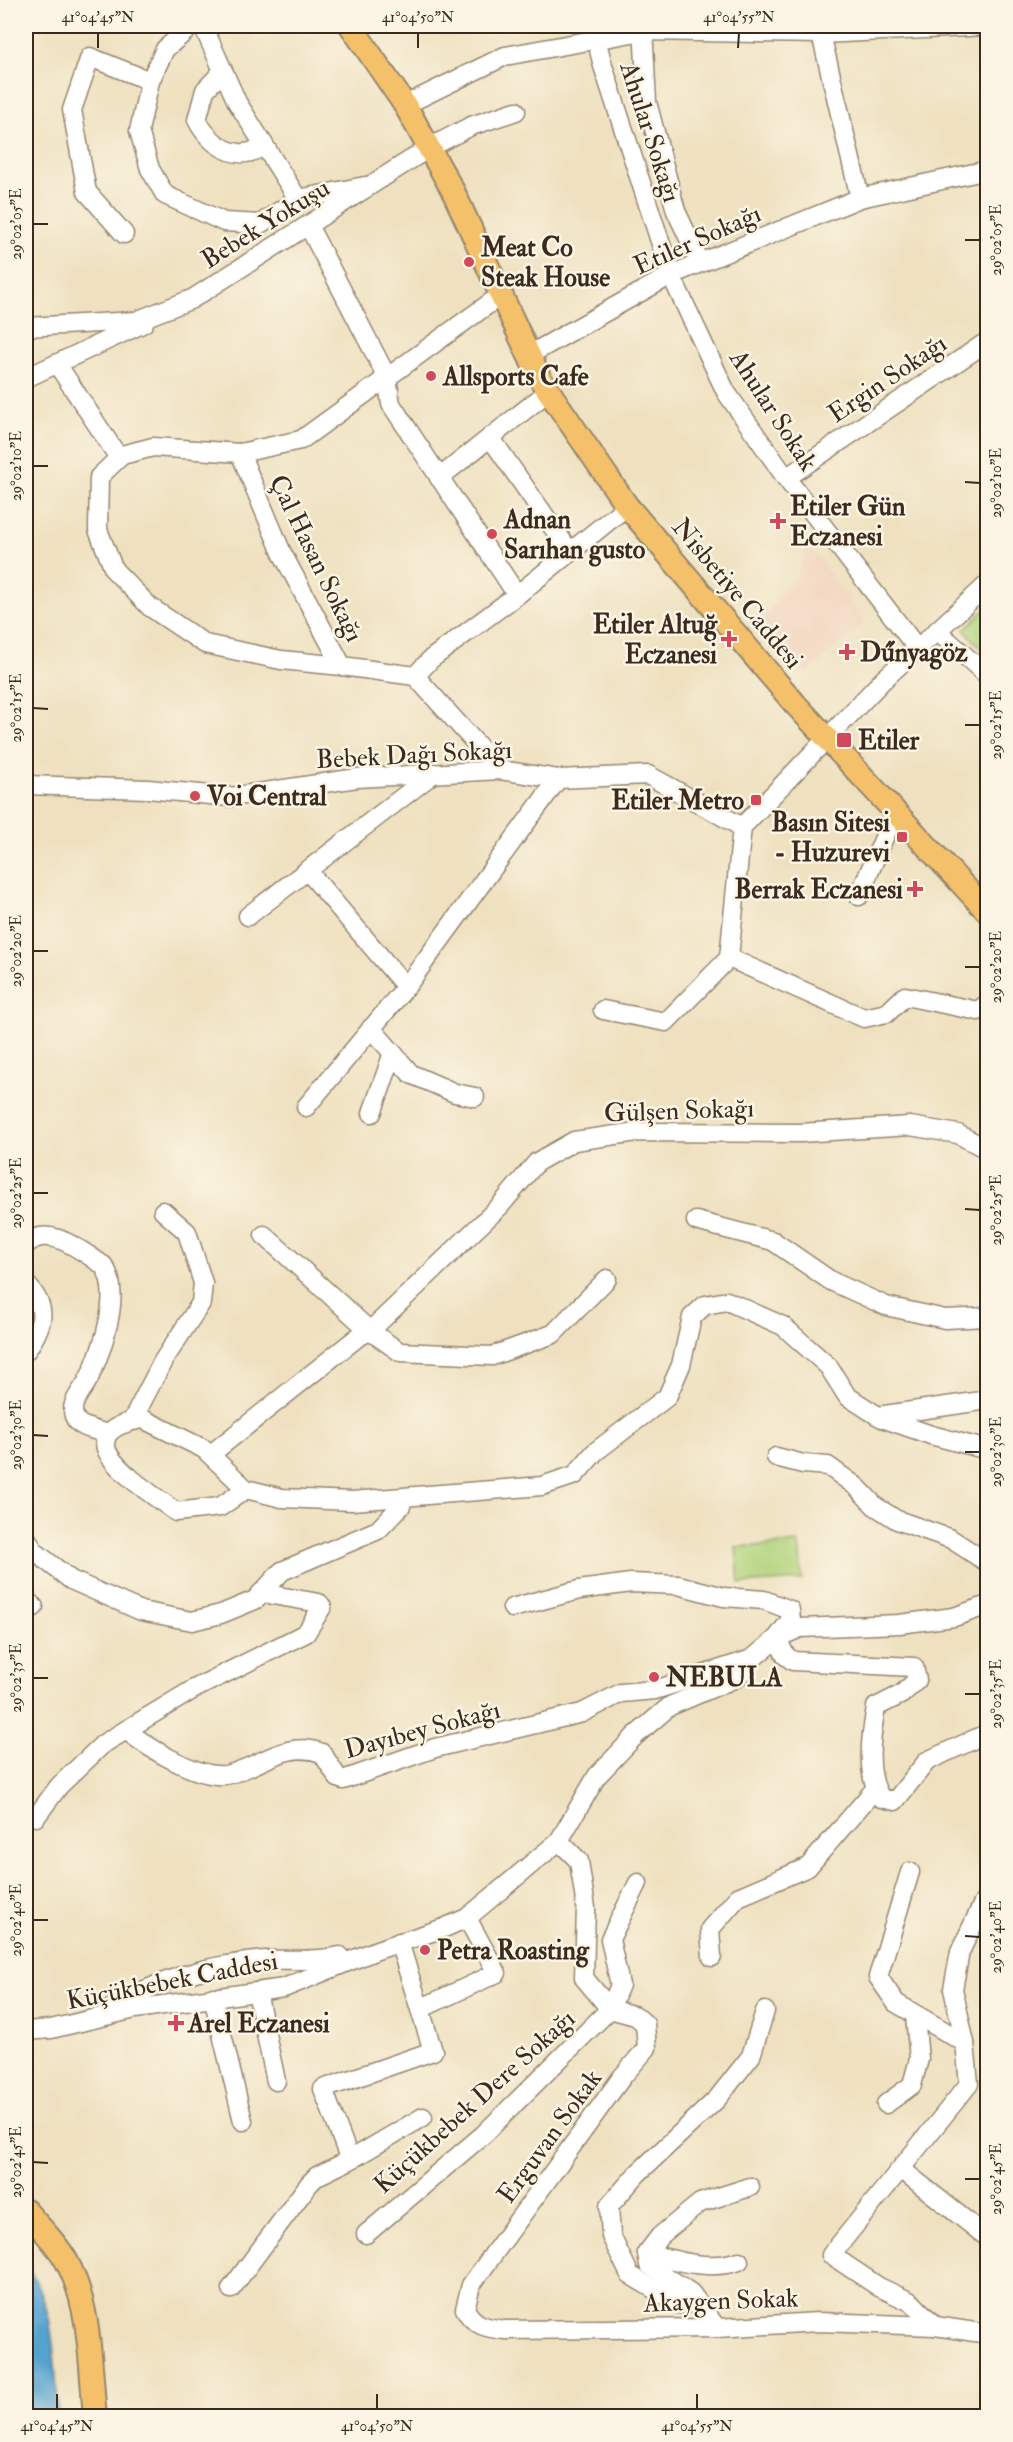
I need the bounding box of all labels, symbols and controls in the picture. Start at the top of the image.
text: 41°04'45"N [62,8,135,27]
text: 41°04'50"N [382,8,455,27]
text: 41°04'55"N [703,8,775,27]
street label: Ahular Sokağı [612,57,688,206]
street label: Bebek Yokuşu [195,172,336,276]
text: 29°02'05"E [7,188,26,260]
street label: Etiler Sokağı [629,198,766,282]
text: 29°02'05"E [987,204,1006,276]
place label: Meat Co Steak House [480,232,610,294]
marker: Meat Co Steak House [462,255,476,269]
street label: Ergin Sokağı [822,327,953,430]
street label: Ahular Sokak [722,343,824,478]
place label: Allsports Cafe [442,361,589,394]
marker: Allsports Cafe [424,369,438,383]
text: 29°02'10"E [7,431,26,501]
text: 29°02'10"E [987,448,1006,518]
street label: Çal Hasan Sokağı [262,470,370,647]
place label: Etiler Gün Eczanesi [790,491,906,553]
place label: Adnan Sarıhan gusto [503,504,646,567]
street label: Nisbetiye Caddesi [665,512,810,676]
marker: Etiler Gün Eczanesi [771,514,785,528]
marker: Adnan Sarıhan gusto [485,527,499,541]
place label: Etiler Altuğ Eczanesi [593,609,718,671]
marker: Etiler Altuğ Eczanesi [722,632,736,646]
place label: Dűnyagöz [860,637,968,670]
marker: Dűnyagöz [838,643,856,661]
text: 29°02'15"E [7,673,26,742]
text: 29°02'15"E [987,690,1006,759]
place label: Etiler [858,725,920,757]
marker: Etiler [835,731,853,749]
street label: Bebek Dağı Sokağı [315,734,513,776]
place label: Voi Central [206,781,327,813]
place label: Etiler Metro [611,785,744,817]
marker: Voi Central [188,789,202,803]
marker: Etiler Metro [749,793,763,807]
place label: Basın Sitesi - Huzurevi [771,807,890,869]
marker: Basın Sitesi - Huzurevi [895,830,909,844]
place label: Berrak Eczanesi [735,874,903,906]
marker: Berrak Eczanesi [908,882,922,896]
text: 29°02'20"E [7,915,26,987]
text: 29°02'20"E [987,931,1006,1003]
street label: Gülşen Sokağı [603,1092,755,1130]
text: 29°02'25"E [7,1157,26,1229]
text: 29°02'25"E [987,1174,1006,1246]
text: 29°02'30"E [7,1400,26,1470]
text: 29°02'30"E [987,1417,1006,1487]
text: 29°02'35"E [7,1643,26,1713]
text: 29°02'35"E [987,1659,1006,1729]
place label: NEBULA [665,1662,783,1694]
marker: NEBULA [647,1670,661,1684]
street label: Dayıbey Sokağı [341,1694,504,1766]
text: 29°02'40"E [7,1883,26,1956]
text: 29°02'40"E [987,1900,1006,1973]
place label: Petra Roasting [437,1935,590,1968]
marker: Petra Roasting [418,1943,432,1957]
street label: Küçükbebek Caddesi [64,1945,281,2017]
street label: Küçükbebek Dere Sokağı [367,2003,582,2201]
place label: Arel Eczanesi [187,2008,330,2040]
marker: Arel Eczanesi [169,2016,183,2030]
street label: Erguvan Sokak [491,2063,609,2210]
text: 29°02'45"E [7,2126,26,2198]
text: 29°02'45"E [987,2143,1006,2215]
street label: Akaygen Sokak [642,2282,800,2320]
text: 41°04'45"N [21,2417,94,2436]
text: 41°04'50"N [341,2417,414,2436]
text: 41°04'55"N [661,2417,733,2436]

